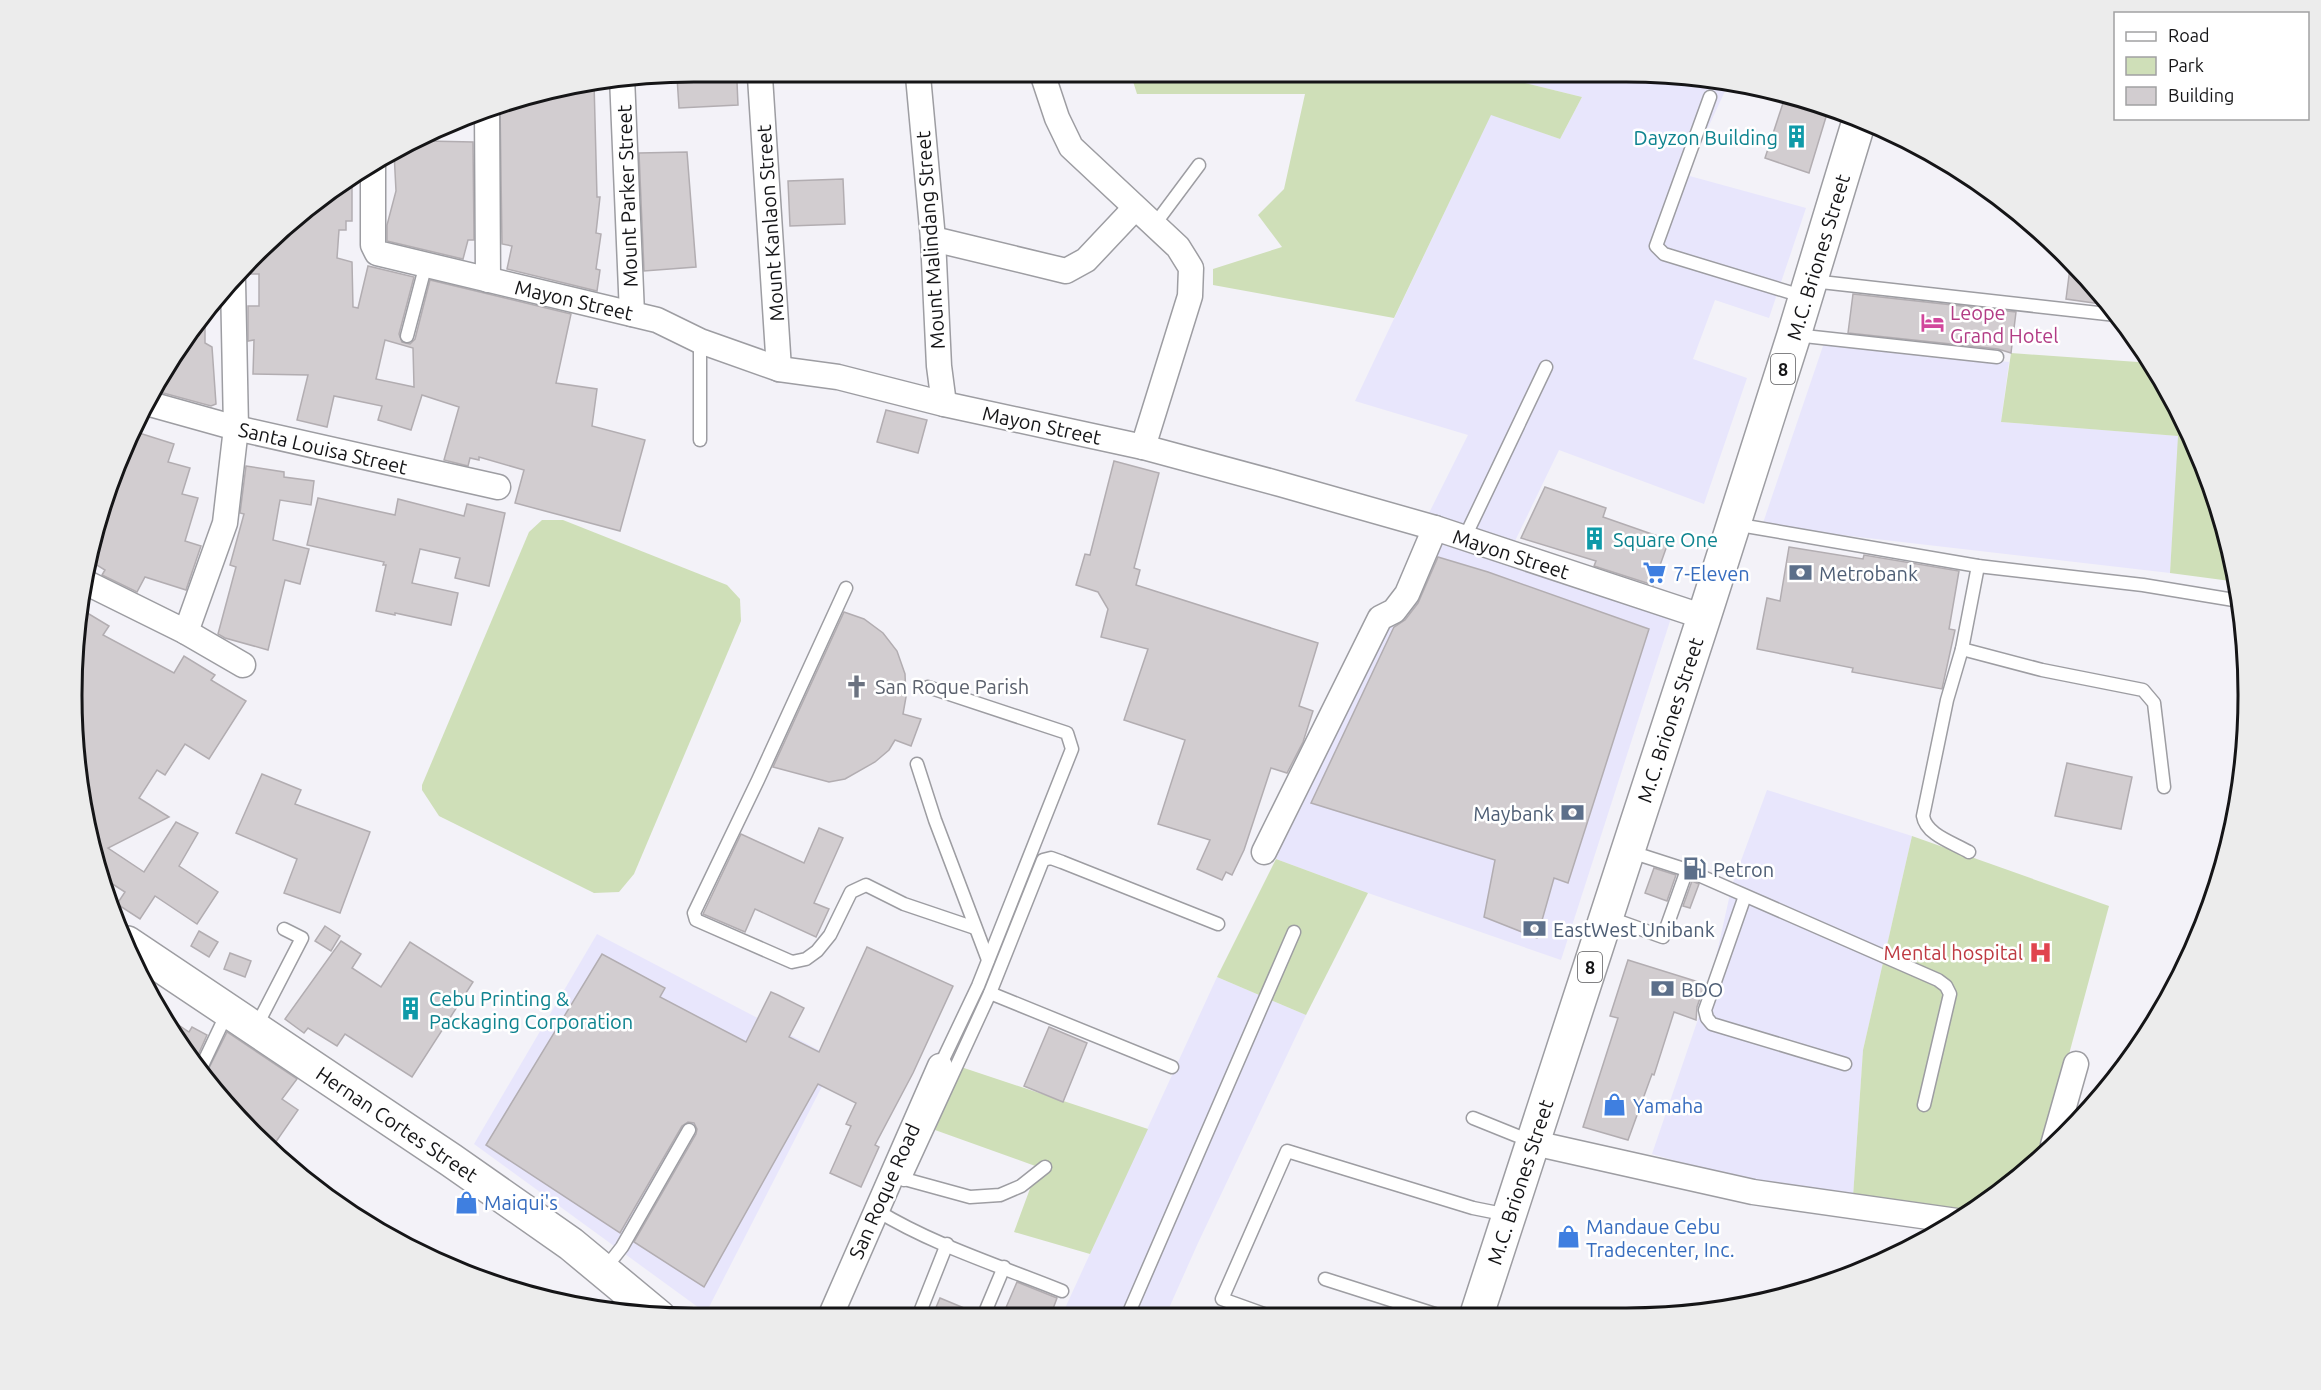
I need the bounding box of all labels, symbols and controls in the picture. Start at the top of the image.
legend [2114,12,2309,120]
text: Road [2168,25,2210,45]
text: Park [2168,55,2204,75]
text: Building [2168,85,2234,105]
street label: Mount Parker Street [612,104,642,288]
street label: Mount Kanlaon Street [752,124,788,322]
building icon: Dayzon Building [1783,124,1809,150]
place label: Dayzon Building [1634,126,1778,149]
street label: Mount Malindang Street [911,130,949,350]
street label: M.C. Briones Street [1782,171,1854,343]
street label: Mayon Street [513,275,636,325]
place label: Leope Grand Hotel [1950,301,2059,347]
hotel icon: Leope Grand Hotel [1919,310,1945,336]
road number: 8 [1771,354,1795,384]
street label: Mayon Street [981,401,1104,449]
street label: Santa Louisa Street [236,417,410,479]
street label: Mayon Street [1450,524,1572,584]
building icon: Square One [1582,526,1608,552]
place label: Square One [1613,528,1718,551]
supermarket icon: 7-Eleven [1642,560,1668,586]
bank icon: Metrobank [1788,560,1814,586]
place label: 7-Eleven [1673,562,1750,585]
place label: Metrobank [1819,562,1918,585]
street label: M.C. Briones Street [1632,634,1708,806]
church icon: San Roque Parish [844,673,870,699]
place label: San Roque Parish [875,675,1029,698]
bank icon: Maybank [1559,800,1585,826]
place label: Maybank [1473,802,1554,825]
fuel station icon: Petron [1682,856,1708,882]
place label: Petron [1713,858,1774,881]
bank icon: EastWest Unibank [1522,916,1548,942]
place label: EastWest Unibank [1553,918,1715,941]
hospital icon: Mental hospital [2028,939,2054,965]
place label: Mental hospital [1884,941,2023,964]
road number: 8 [1578,952,1602,982]
bank icon: BDO [1650,976,1676,1002]
place label: BDO [1681,978,1723,1001]
place label: Cebu Printing & Packaging Corporation [429,987,633,1033]
building icon: Cebu Printing & Packaging Corporation [398,996,424,1022]
street label: Hernan Cortes Street [312,1061,482,1187]
shop icon: Yamaha [1602,1092,1628,1118]
place label: Yamaha [1633,1094,1703,1117]
street label: M.C. Briones Street [1482,1096,1558,1268]
street label: San Roque Road [844,1120,924,1262]
shop icon: Maiqui's [453,1189,479,1215]
place label: Maiqui's [484,1191,558,1214]
place label: Mandaue Cebu Tradecenter, Inc. [1586,1215,1735,1261]
shop icon: Mandaue Cebu Tradecenter, Inc. [1555,1224,1581,1250]

